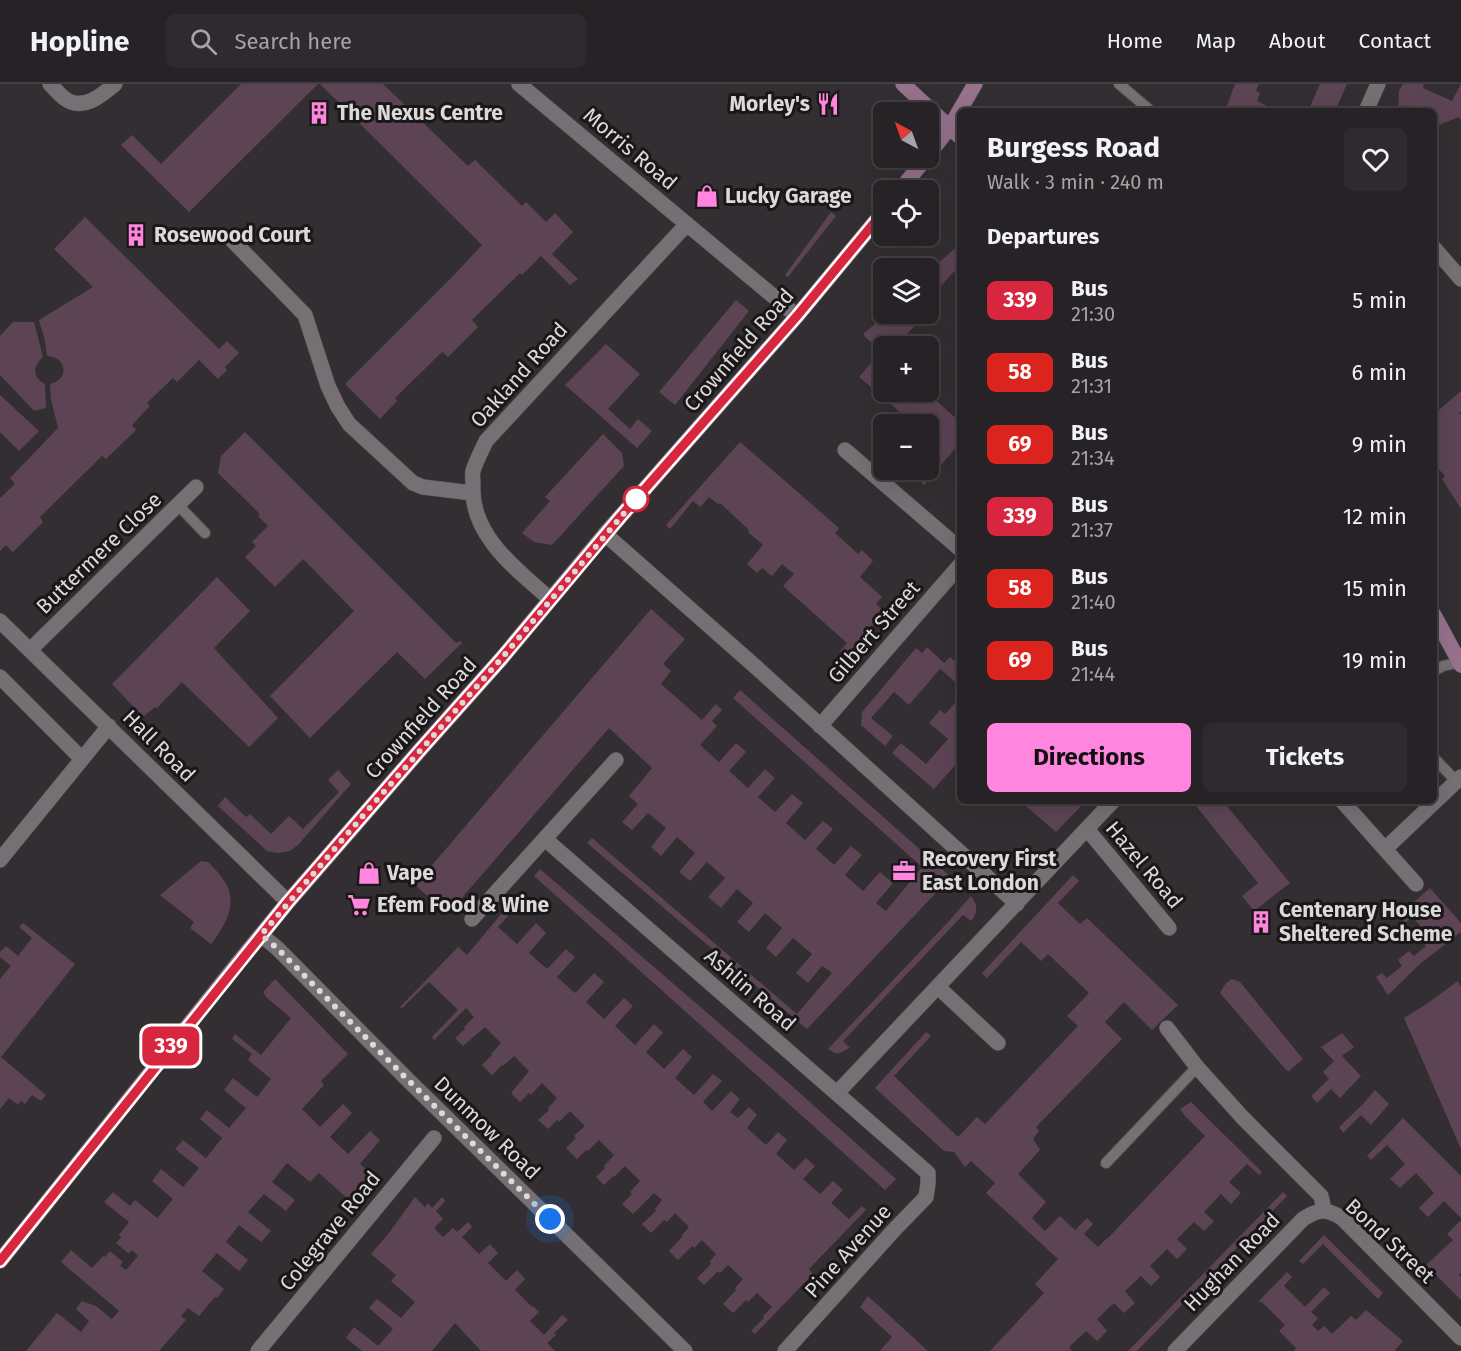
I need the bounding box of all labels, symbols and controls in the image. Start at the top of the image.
search box [166,14,586,68]
text: Hopline [30,25,130,58]
icon: search [187,25,220,58]
text: Search here [235,28,352,55]
text: Home [1107,28,1163,54]
text: Map [1196,28,1236,54]
text: About [1269,28,1326,54]
text: Contact [1359,28,1431,54]
place label: Morley's [729,91,810,117]
restaurant icon: Morley's [815,91,841,117]
building icon: The Nexus Centre [306,100,332,126]
place label: The Nexus Centre [337,100,503,126]
street label: Morris Road [578,102,682,196]
north arrow [873,102,939,168]
map controls [873,102,939,480]
button: heart [1344,128,1407,191]
text: Burgess Road [987,131,1160,164]
text: Walk · 3 min · 240 m [987,170,1164,194]
button: locate [873,180,939,246]
shop icon: Lucky Garage [694,183,720,209]
place label: Lucky Garage [725,183,852,209]
building icon: Rosewood Court [123,222,149,248]
place label: Rosewood Court [154,222,312,248]
text: Departures [987,223,1099,250]
button: layers [873,258,939,324]
text: Bus [1071,275,1108,302]
street label: Crownfield Road [678,283,800,417]
text: 339 [1003,287,1037,313]
text: 5 min [1352,287,1407,314]
text: 21:30 [1071,302,1115,326]
street label: Oakland Road [465,317,573,433]
button: + [873,336,939,402]
text: Bus [1071,347,1108,374]
text: 58 [1008,359,1032,385]
text: 6 min [1351,359,1407,386]
text: 21:31 [1071,374,1112,398]
button: − [873,414,939,480]
text: Bus [1071,419,1108,446]
text: 69 [1008,431,1032,457]
text: 9 min [1352,431,1407,458]
text: 21:34 [1071,446,1115,470]
unlabelled marker [623,486,649,512]
street label: Buttermere Close [31,487,167,619]
text: Bus [1071,491,1108,518]
text: 339 [1003,503,1037,529]
text: 12 min [1343,503,1407,530]
text: 21:37 [1071,518,1113,542]
text: Bus [1071,563,1108,590]
street label: Gilbert Street [822,575,926,689]
text: 58 [1008,575,1032,601]
text: 15 min [1343,575,1407,602]
text: 21:40 [1071,590,1116,614]
text: Bus [1071,635,1108,662]
text: 69 [1008,647,1032,673]
text: 19 min [1342,647,1407,674]
street label: Crownfield Road [360,652,482,784]
text: 21:44 [1071,662,1115,686]
street label: Hall Road [117,704,201,788]
button: Directions [987,723,1191,792]
button: Tickets [1203,723,1407,792]
street label: Hazel Road [1100,816,1188,914]
place label: Recovery First East London [922,846,1057,896]
office icon: Recovery First East London [891,858,917,884]
shop icon: Vape [356,860,382,886]
place label: Vape [386,860,434,886]
supermarket icon: Efem Food & Wine [346,892,372,918]
place label: Efem Food & Wine [377,892,550,918]
place label: Centenary House Sheltered Scheme [1279,897,1453,947]
building icon: Centenary House Sheltered Scheme [1248,909,1274,935]
street label: Ashlin Road [699,943,801,1037]
line badge: 339 [136,1026,206,1066]
text: 339 [154,1033,188,1059]
street label: Dunmow Road [429,1071,545,1185]
street label: Colegrave Road [274,1166,386,1296]
street label: Bond Street [1340,1193,1440,1289]
street label: Pine Avenue [799,1199,897,1303]
your location [535,1204,565,1234]
street label: Hughan Road [1178,1207,1286,1317]

